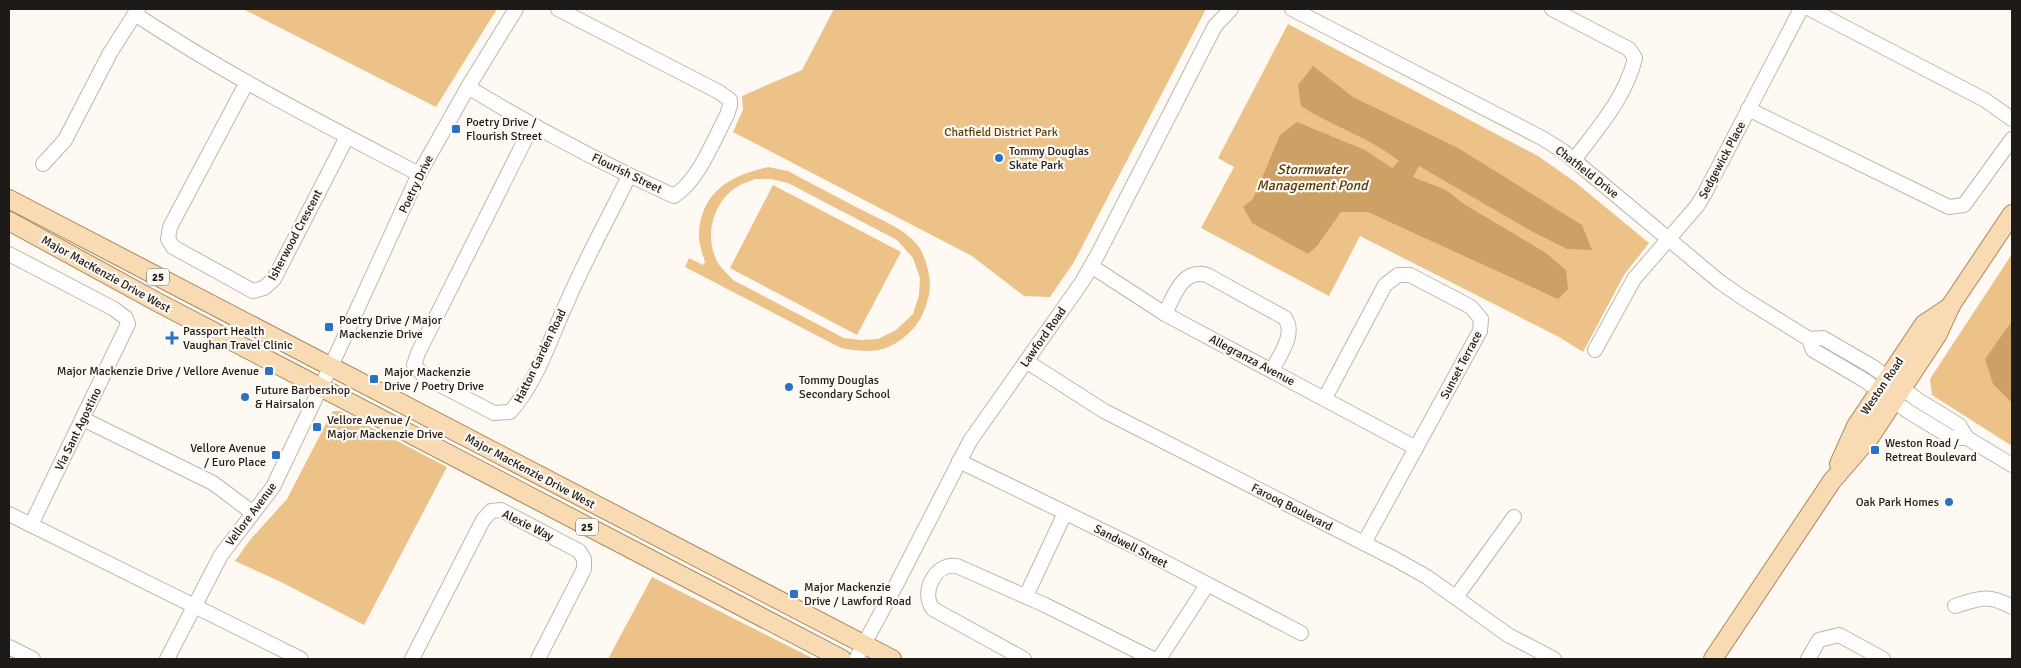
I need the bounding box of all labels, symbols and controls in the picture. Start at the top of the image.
place label: Poetry Drive / Flourish Street [466,115,542,144]
street label: Sedgewick Place [1696,119,1749,202]
marker: Poetry Drive / Flourish Street [450,123,462,135]
park label: Chatfield District Park [944,125,1058,140]
street label: Chatfield Drive [1552,143,1621,202]
place label: Tommy Douglas Skate Park [1009,144,1089,173]
street label: Flourish Street [589,150,664,197]
marker: Tommy Douglas Skate Park [993,152,1005,164]
street label: Poetry Drive [396,153,437,216]
water label: Stormwater Management Pond [1256,161,1369,194]
street label: Isherwood Crescent [265,187,326,283]
street label: Major MacKenzie Drive West [39,233,173,316]
road number: 25 [147,268,169,286]
street label: Lawford Road [1017,304,1070,370]
street label: Hatton Garden Road [511,307,570,406]
place label: Poetry Drive / Major Mackenzie Drive [339,313,442,342]
marker: Poetry Drive / Major Mackenzie Drive [323,321,335,333]
place label: Passport Health Vaughan Travel Clinic [183,324,293,353]
street label: Sunset Terrace [1437,329,1486,402]
marker: Passport Health Vaughan Travel Clinic [165,331,179,345]
street label: Allegranza Avenue [1206,332,1297,389]
street label: Weston Road [1858,355,1907,418]
place label: Major Mackenzie Drive / Vellore Avenue [57,364,259,379]
marker: Major Mackenzie Drive / Vellore Avenue [263,365,275,377]
place label: Major Mackenzie Drive / Poetry Drive [384,365,484,394]
marker: Major Mackenzie Drive / Poetry Drive [368,373,380,385]
place label: Tommy Douglas Secondary School [799,373,891,402]
marker: Tommy Douglas Secondary School [783,381,795,393]
place label: Future Barbershop & Hairsalon [255,383,350,412]
street label: Via Sant Agostino [52,385,105,473]
marker: Future Barbershop & Hairsalon [239,391,251,403]
place label: Vellore Avenue / Major Mackenzie Drive [327,413,443,442]
marker: Vellore Avenue / Major Mackenzie Drive [311,421,323,433]
street label: Major MacKenzie Drive West [462,431,597,512]
place label: Weston Road / Retreat Boulevard [1885,436,1977,465]
place label: Vellore Avenue / Euro Place [190,441,266,470]
marker: Weston Road / Retreat Boulevard [1869,444,1881,456]
marker: Vellore Avenue / Euro Place [270,449,282,461]
street label: Vellore Avenue [223,480,280,549]
street label: Farooq Boulevard [1249,481,1335,534]
place label: Oak Park Homes [1856,495,1939,510]
marker: Oak Park Homes [1943,496,1955,508]
street label: Alexie Way [500,507,556,545]
road number: 25 [576,518,598,536]
street label: Sandwell Street [1091,521,1170,572]
place label: Major Mackenzie Drive / Lawford Road [804,580,911,609]
marker: Major Mackenzie Drive / Lawford Road [788,588,800,600]

